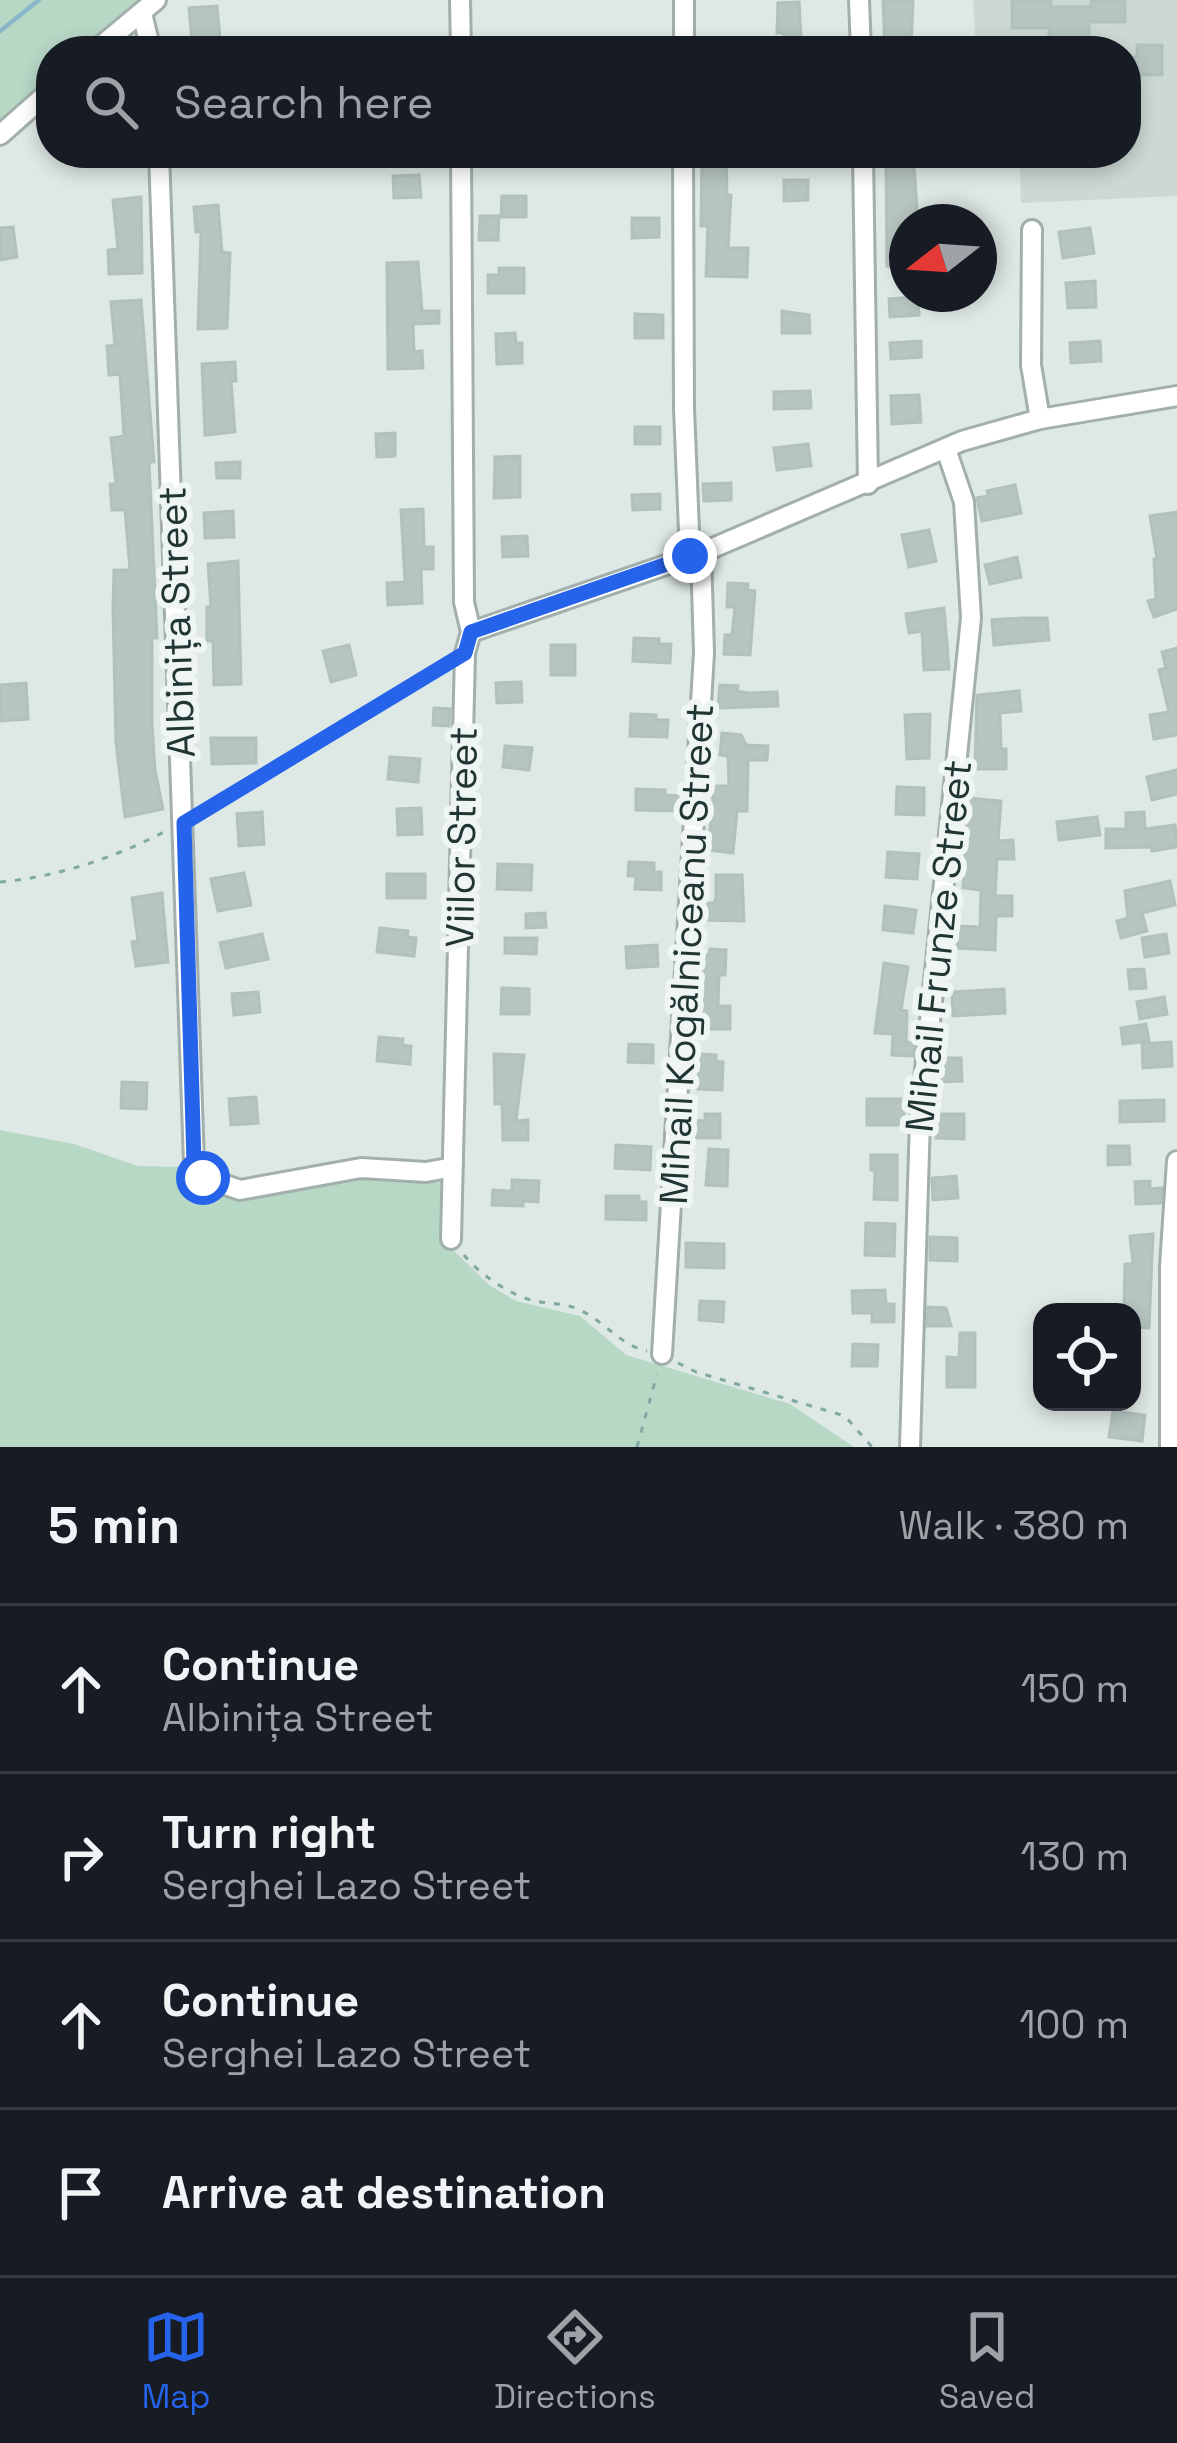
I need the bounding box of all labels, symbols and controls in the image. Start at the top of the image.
search box [36,36,1141,168]
icon: search [78,69,144,135]
text: Search here [174,74,433,131]
north arrow [889,204,997,312]
street label: Albinița Street [147,485,206,759]
route end [663,529,717,583]
street label: Mihail Kogălniceanu Street [649,702,724,1206]
street label: Viilor Street [435,726,488,948]
street label: Mihail Frunze Street [895,757,982,1135]
route start [176,1151,230,1205]
map controls [1033,1303,1141,1411]
button: locate [1033,1303,1141,1411]
text: 5 min [48,1493,180,1558]
text: Walk · 380 m [899,1501,1129,1550]
text: Continue [162,1636,359,1693]
icon: ahead [48,1656,114,1722]
text: 150 m [1021,1664,1129,1713]
text: Albinița Street [162,1693,434,1742]
text: Turn right [162,1804,376,1861]
icon: right [48,1824,114,1890]
text: 130 m [1021,1832,1129,1881]
text: Serghei Lazo Street [162,1861,531,1910]
text: Continue [162,1972,359,2029]
icon: ahead [48,1992,114,2058]
text: 100 m [1019,2000,1129,2049]
text: Serghei Lazo Street [162,2029,531,2078]
icon: arrive [48,2160,114,2226]
text: Arrive at destination [162,2164,606,2221]
tab: Map [142,2304,210,2418]
tab: Directions [494,2304,656,2418]
tab: Saved [939,2304,1035,2418]

